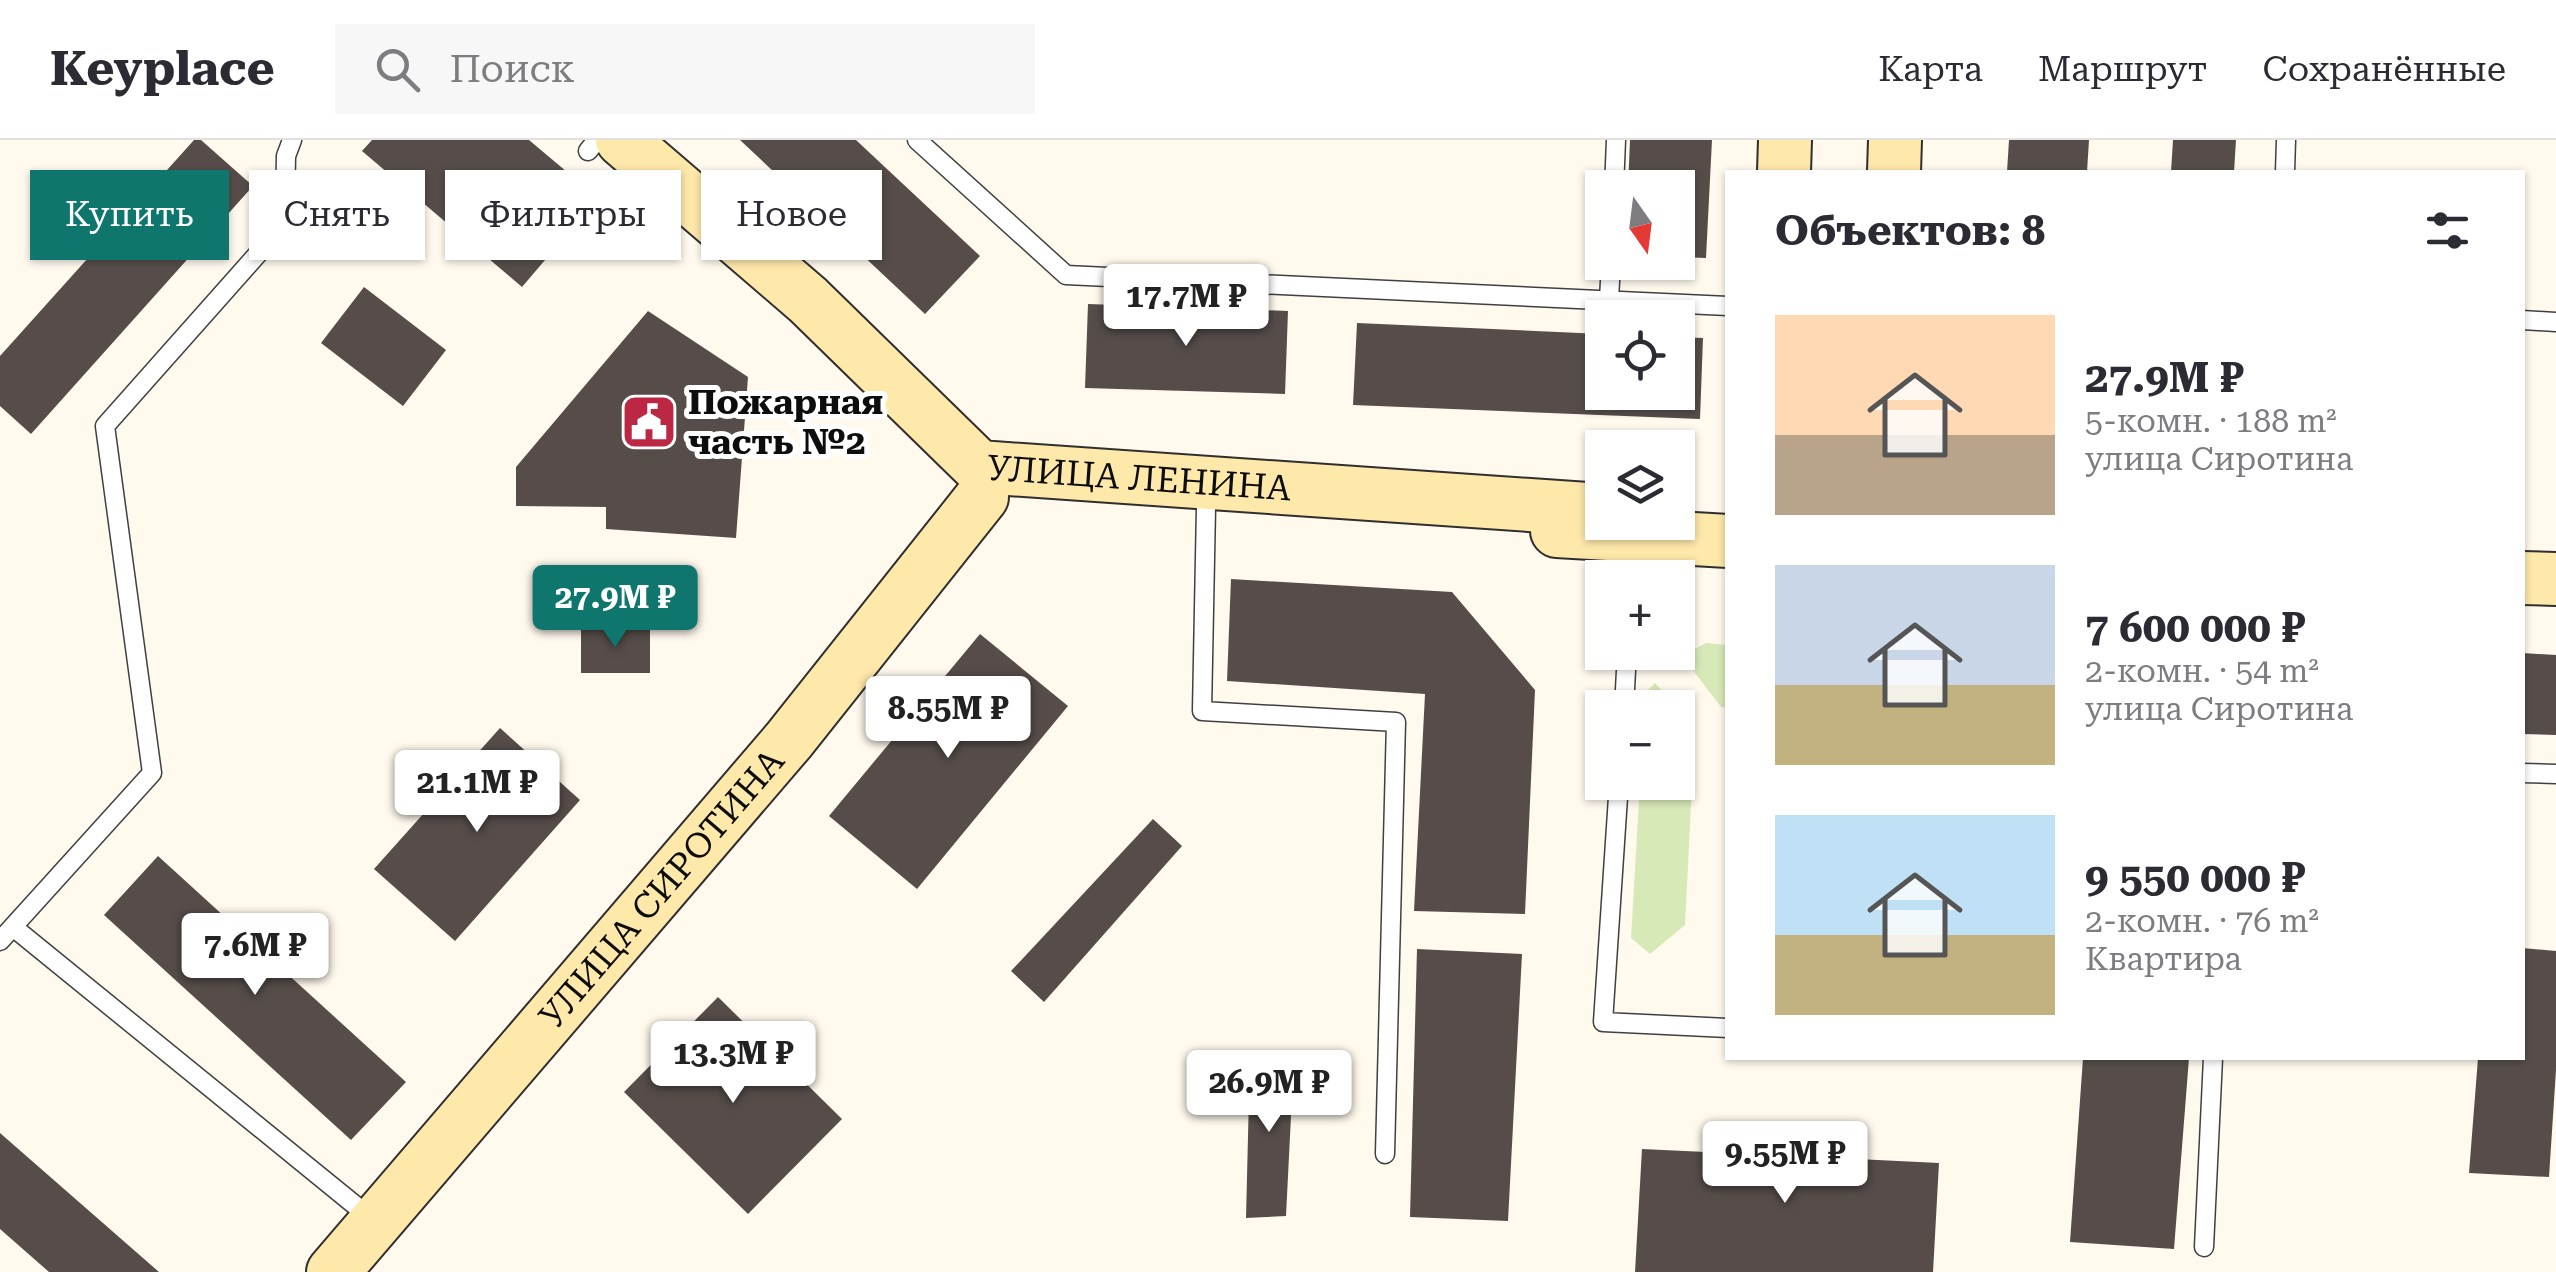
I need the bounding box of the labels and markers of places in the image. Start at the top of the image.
pin: 17.7M ₽ [1094,264,1278,349]
place label: Пожарная часть №2 [688,382,883,463]
public building icon: Пожарная часть №2 [619,392,679,452]
pin: 27.9M ₽ [523,565,707,650]
pin: 8.55M ₽ [856,676,1040,761]
pin: 21.1M ₽ [385,750,569,835]
pin: 7.6M ₽ [174,913,336,998]
pin: 13.3M ₽ [641,1021,825,1106]
pin: 26.9M ₽ [1177,1050,1361,1135]
pin: 9.55M ₽ [1693,1121,1877,1206]

